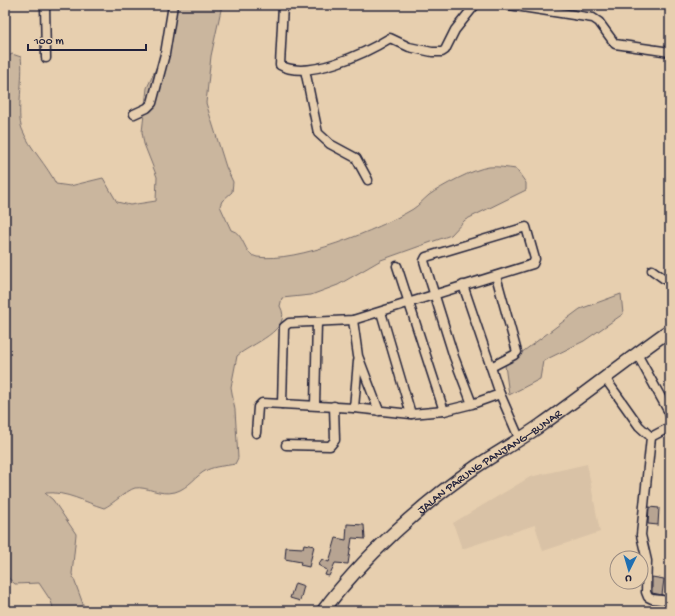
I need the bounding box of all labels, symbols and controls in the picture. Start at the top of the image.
scale bar [28,26,146,52]
text: 100 m [33,35,64,49]
street label: JALAN PARUNG PANJANG–BUNAR [415,407,566,518]
north arrow [609,550,649,590]
text: U [624,572,632,584]

